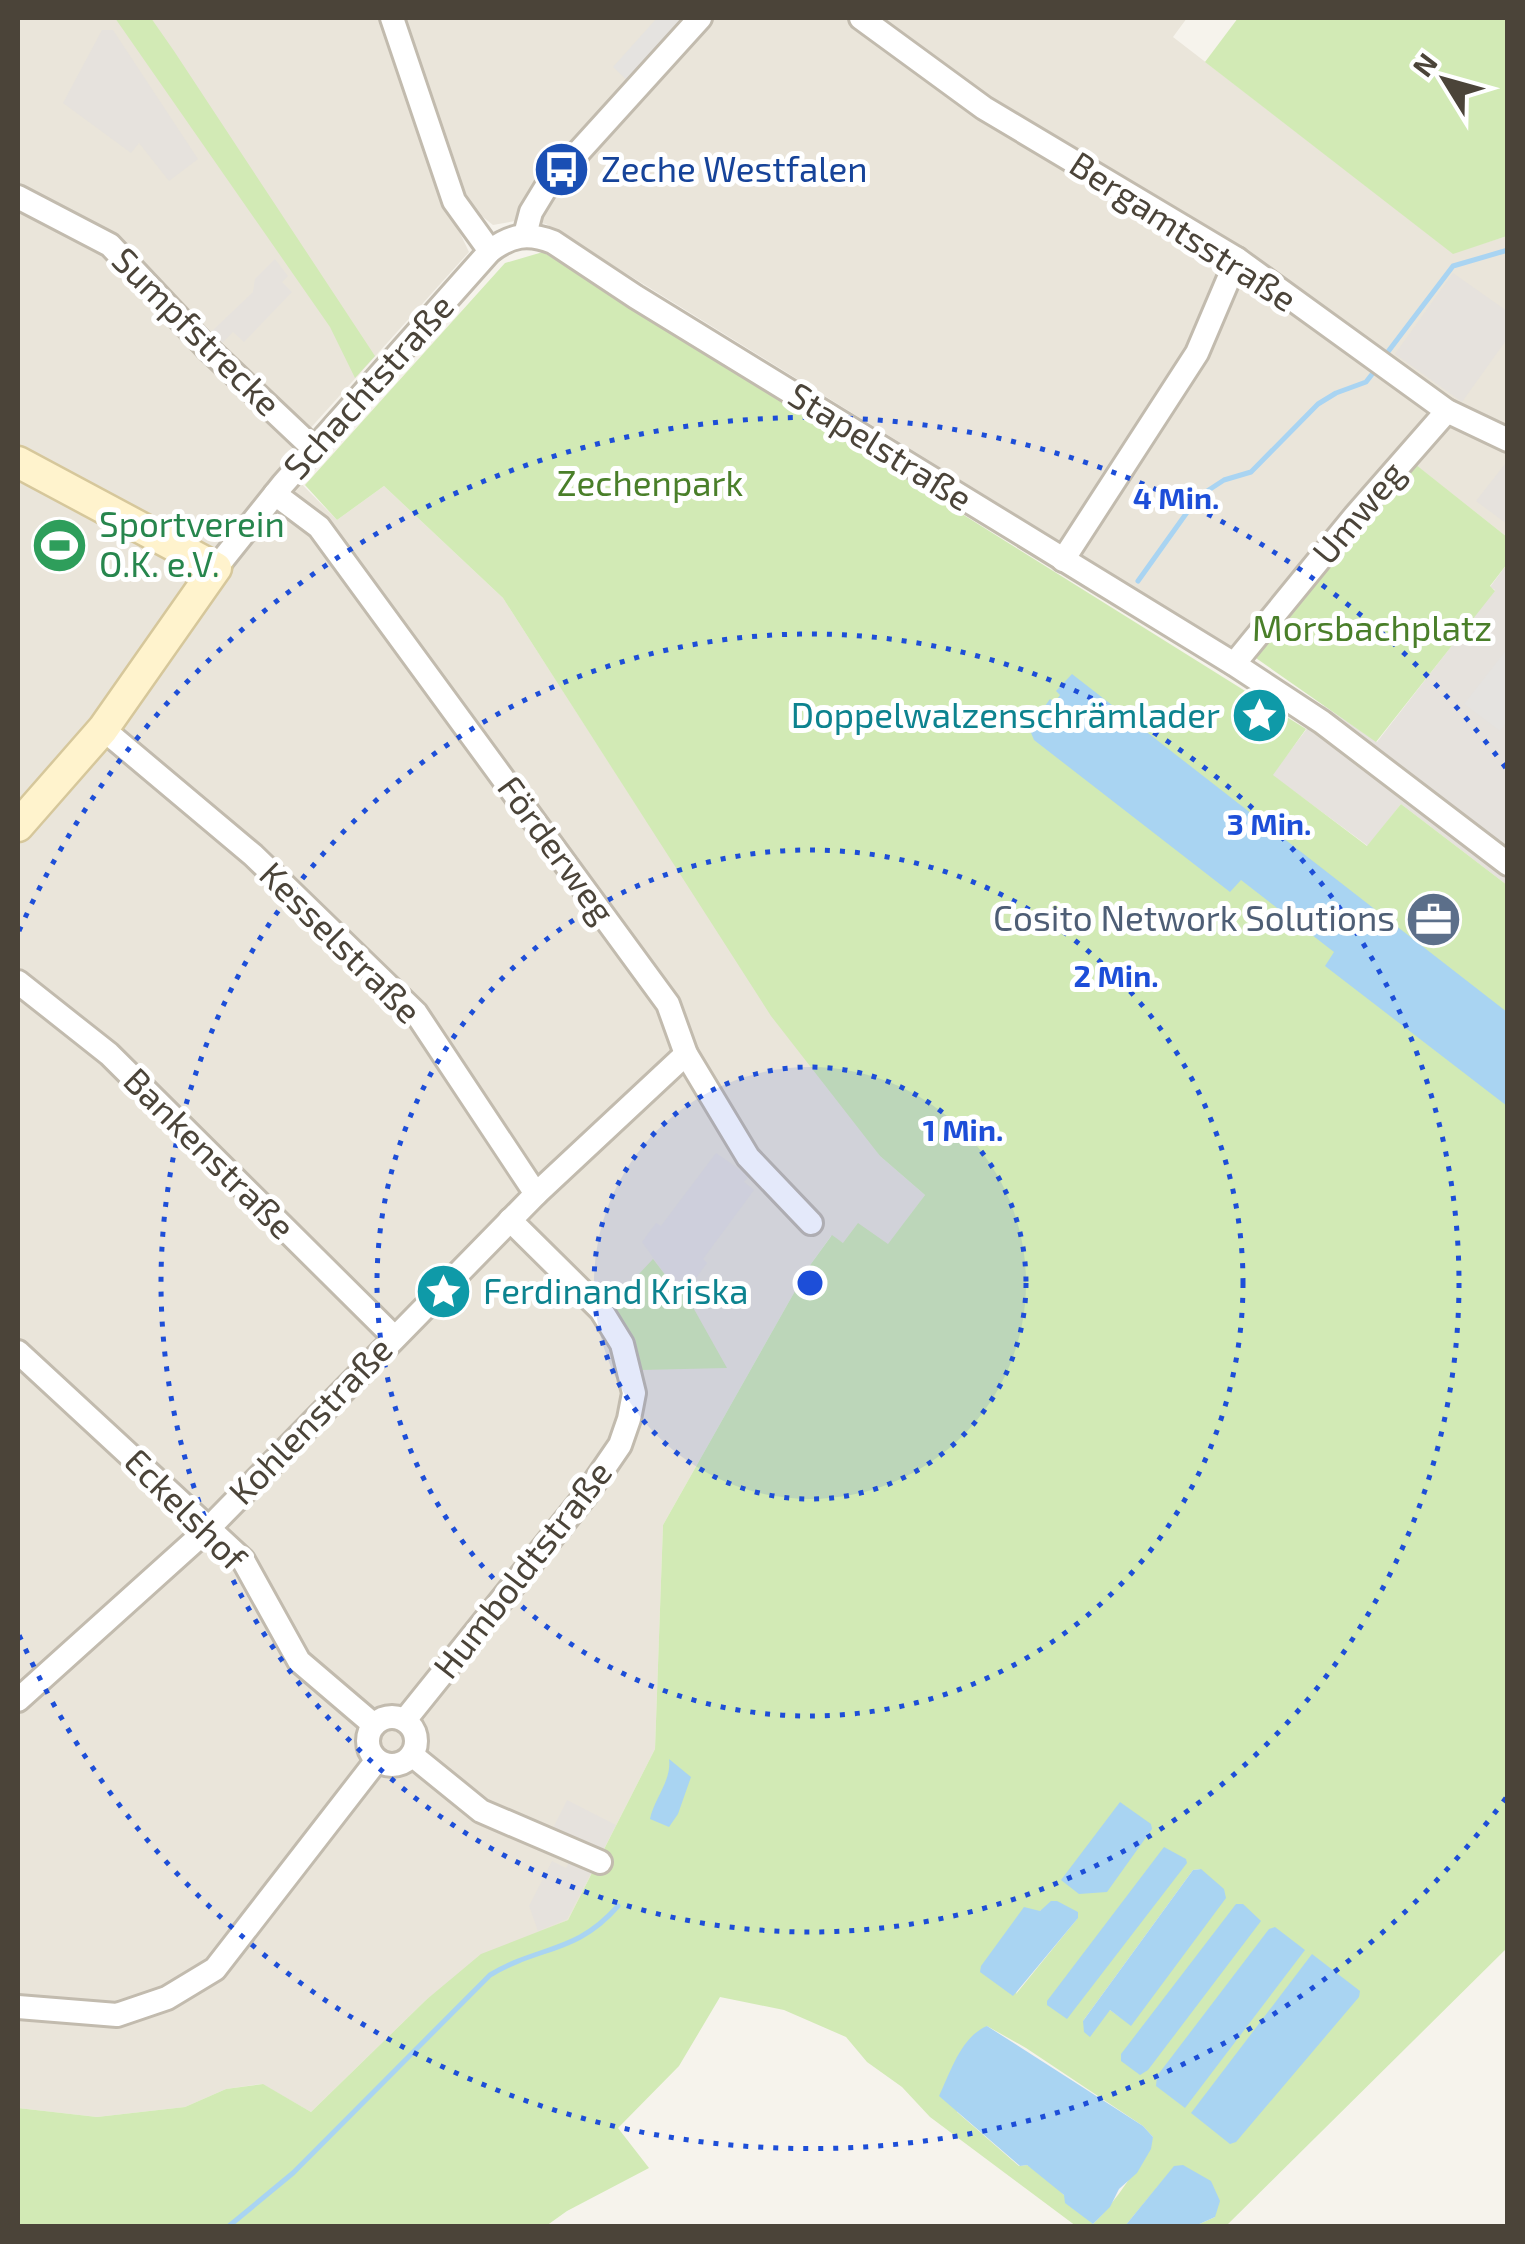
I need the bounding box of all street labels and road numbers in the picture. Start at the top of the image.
street label: Bergamtsstraße [1063,141,1305,319]
street label: Sumpfstrecke [105,238,290,423]
street label: Schachtstraße [274,285,461,487]
street label: Stapelstraße [782,372,980,518]
street label: Umweg [1302,452,1412,572]
street label: Förderweg [490,767,625,931]
street label: Kesselstraße [252,852,431,1031]
street label: Bankenstraße [116,1058,305,1247]
street label: Kohlenstraße [219,1327,400,1512]
street label: Eckelshof [117,1439,256,1579]
street label: Humboldtstraße [423,1452,619,1686]

